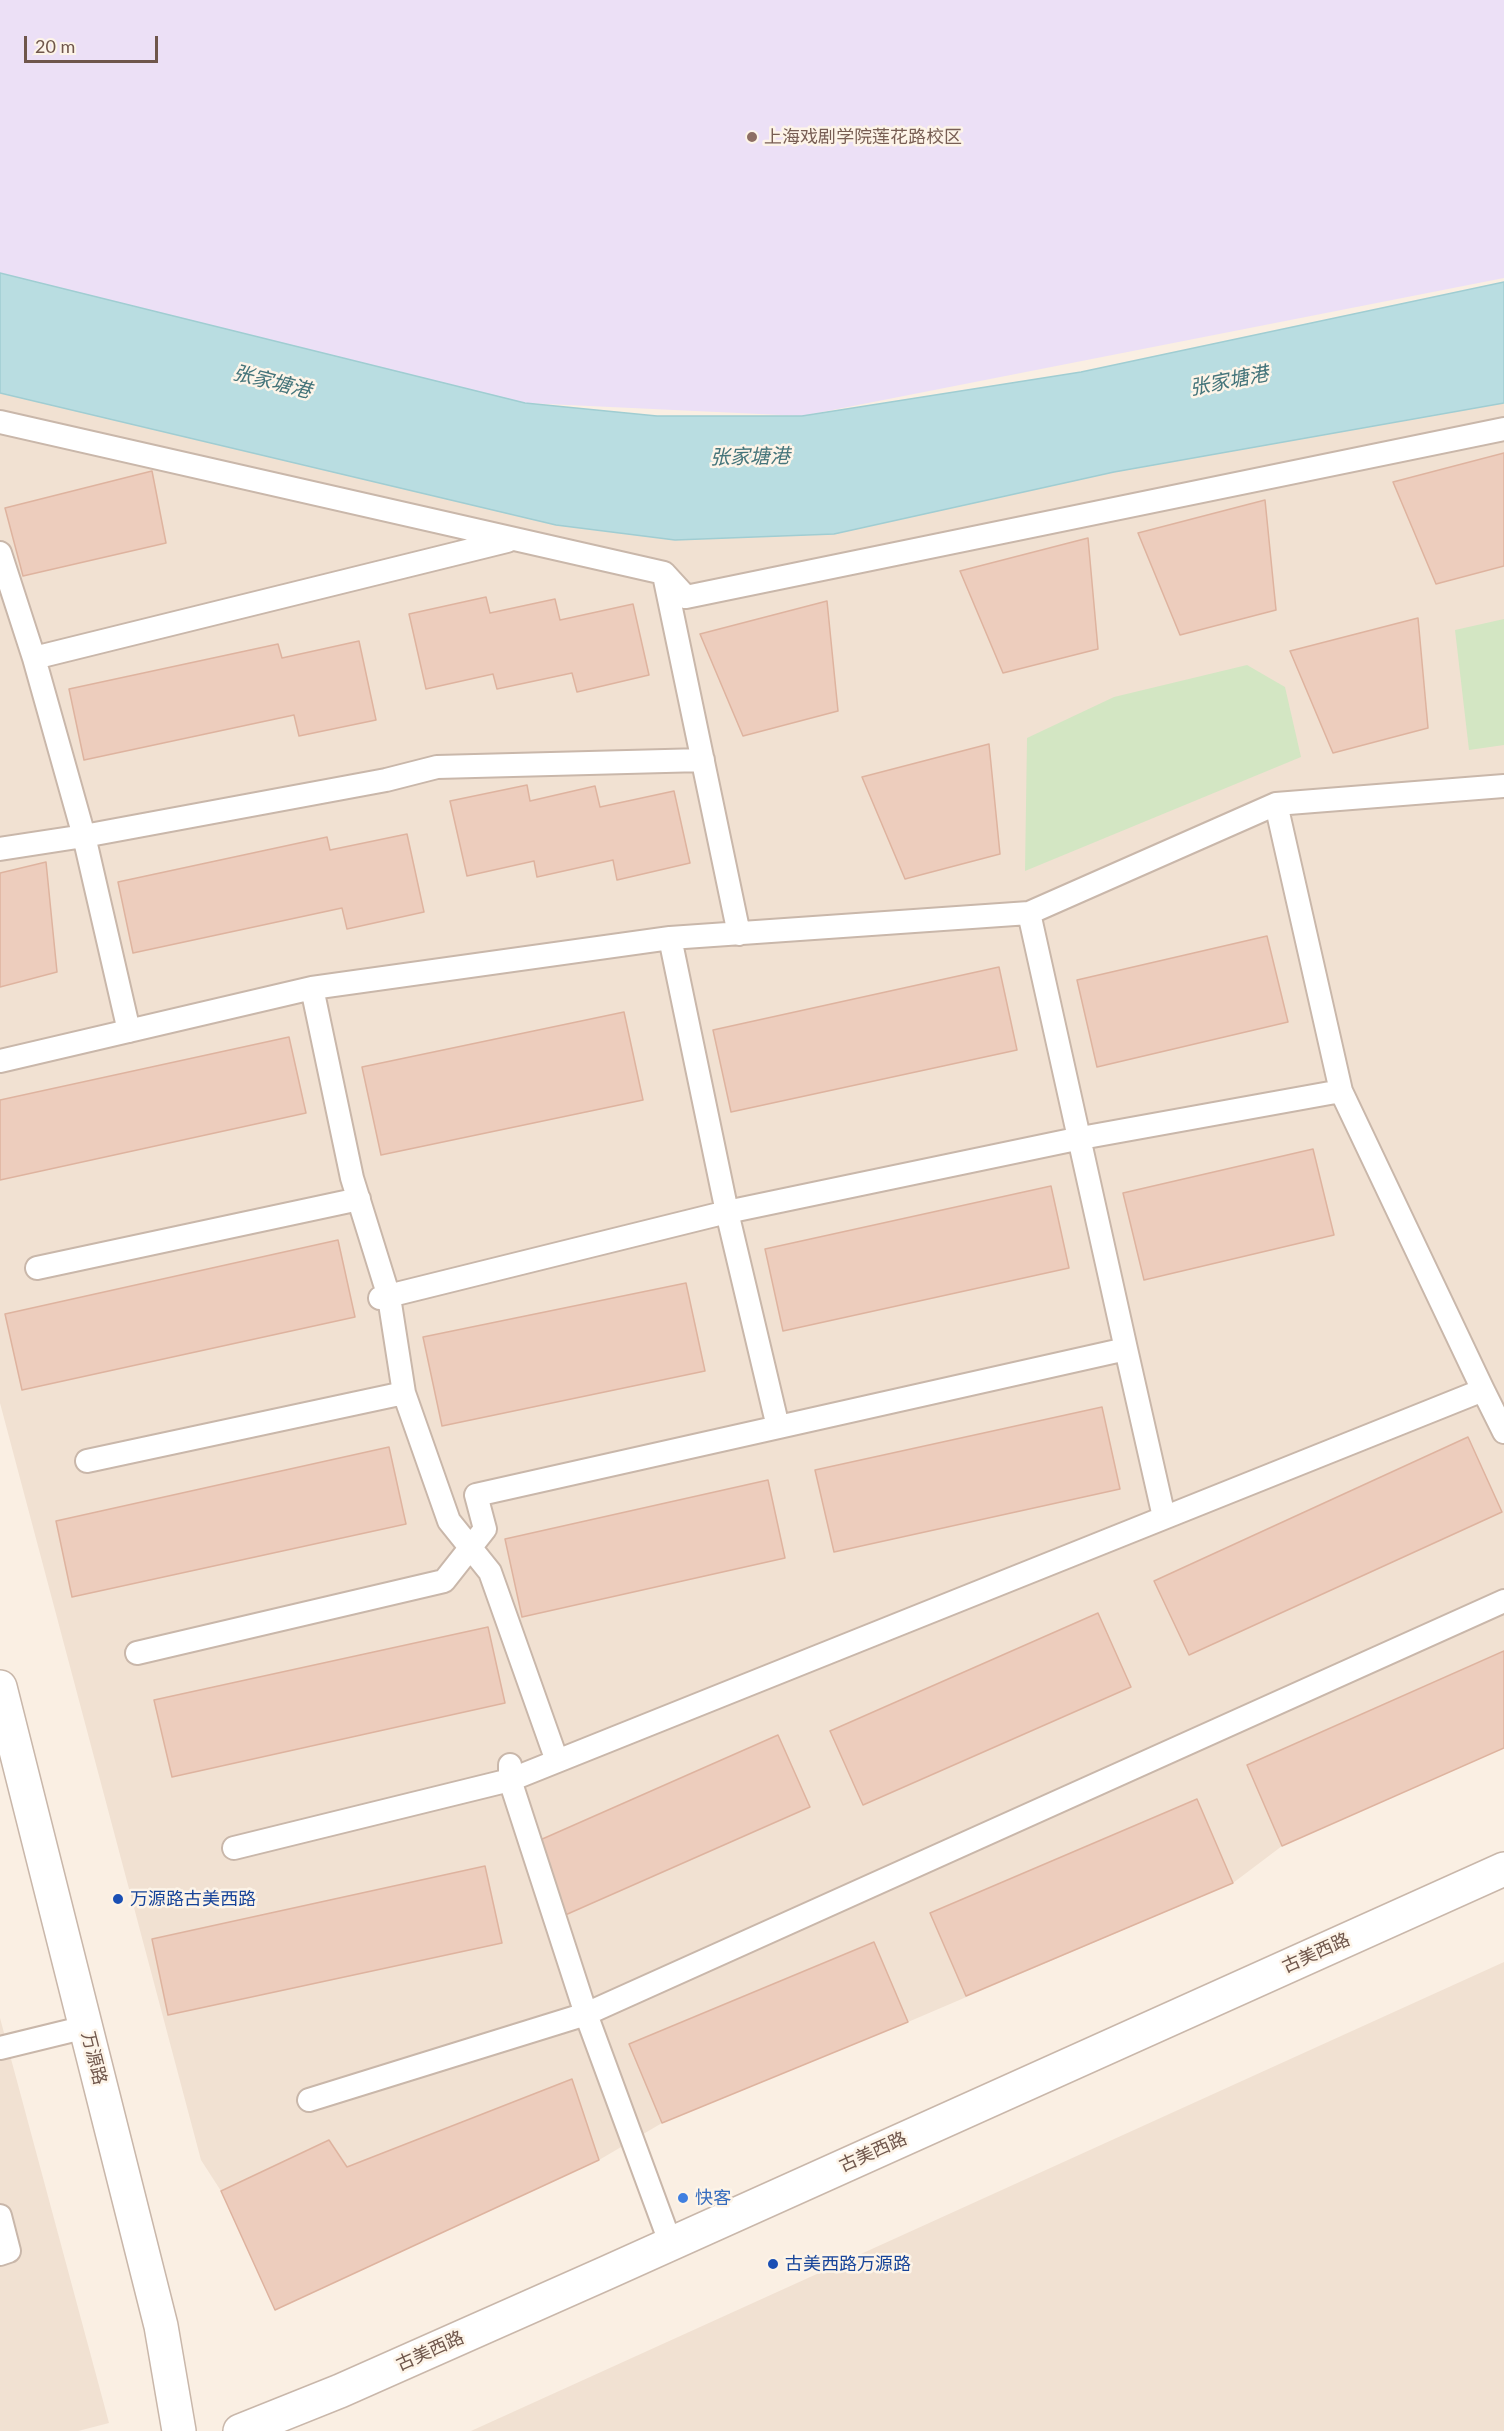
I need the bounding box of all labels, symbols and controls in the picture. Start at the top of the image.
scale bar [27,24,160,62]
text: 20 m [35,35,75,57]
place label: 上海戏剧学院莲花路校区 [764,126,962,148]
marker: 上海戏剧学院莲花路校区 [745,130,759,144]
water label: 张家塘港 [230,361,314,403]
water label: 张家塘港 [1187,362,1271,400]
water label: 张家塘港 [710,444,790,470]
place label: 万源路古美西路 [130,1888,256,1910]
marker: 万源路古美西路 [111,1892,125,1906]
street label: 古美西路 [1279,1928,1353,1978]
street label: 万源路 [77,2029,111,2087]
street label: 古美西路 [836,2127,910,2177]
place label: 快客 [695,2187,731,2209]
marker: 快客 [676,2191,690,2205]
place label: 古美西路万源路 [785,2253,911,2275]
marker: 古美西路万源路 [766,2257,780,2271]
street label: 古美西路 [393,2326,467,2376]

